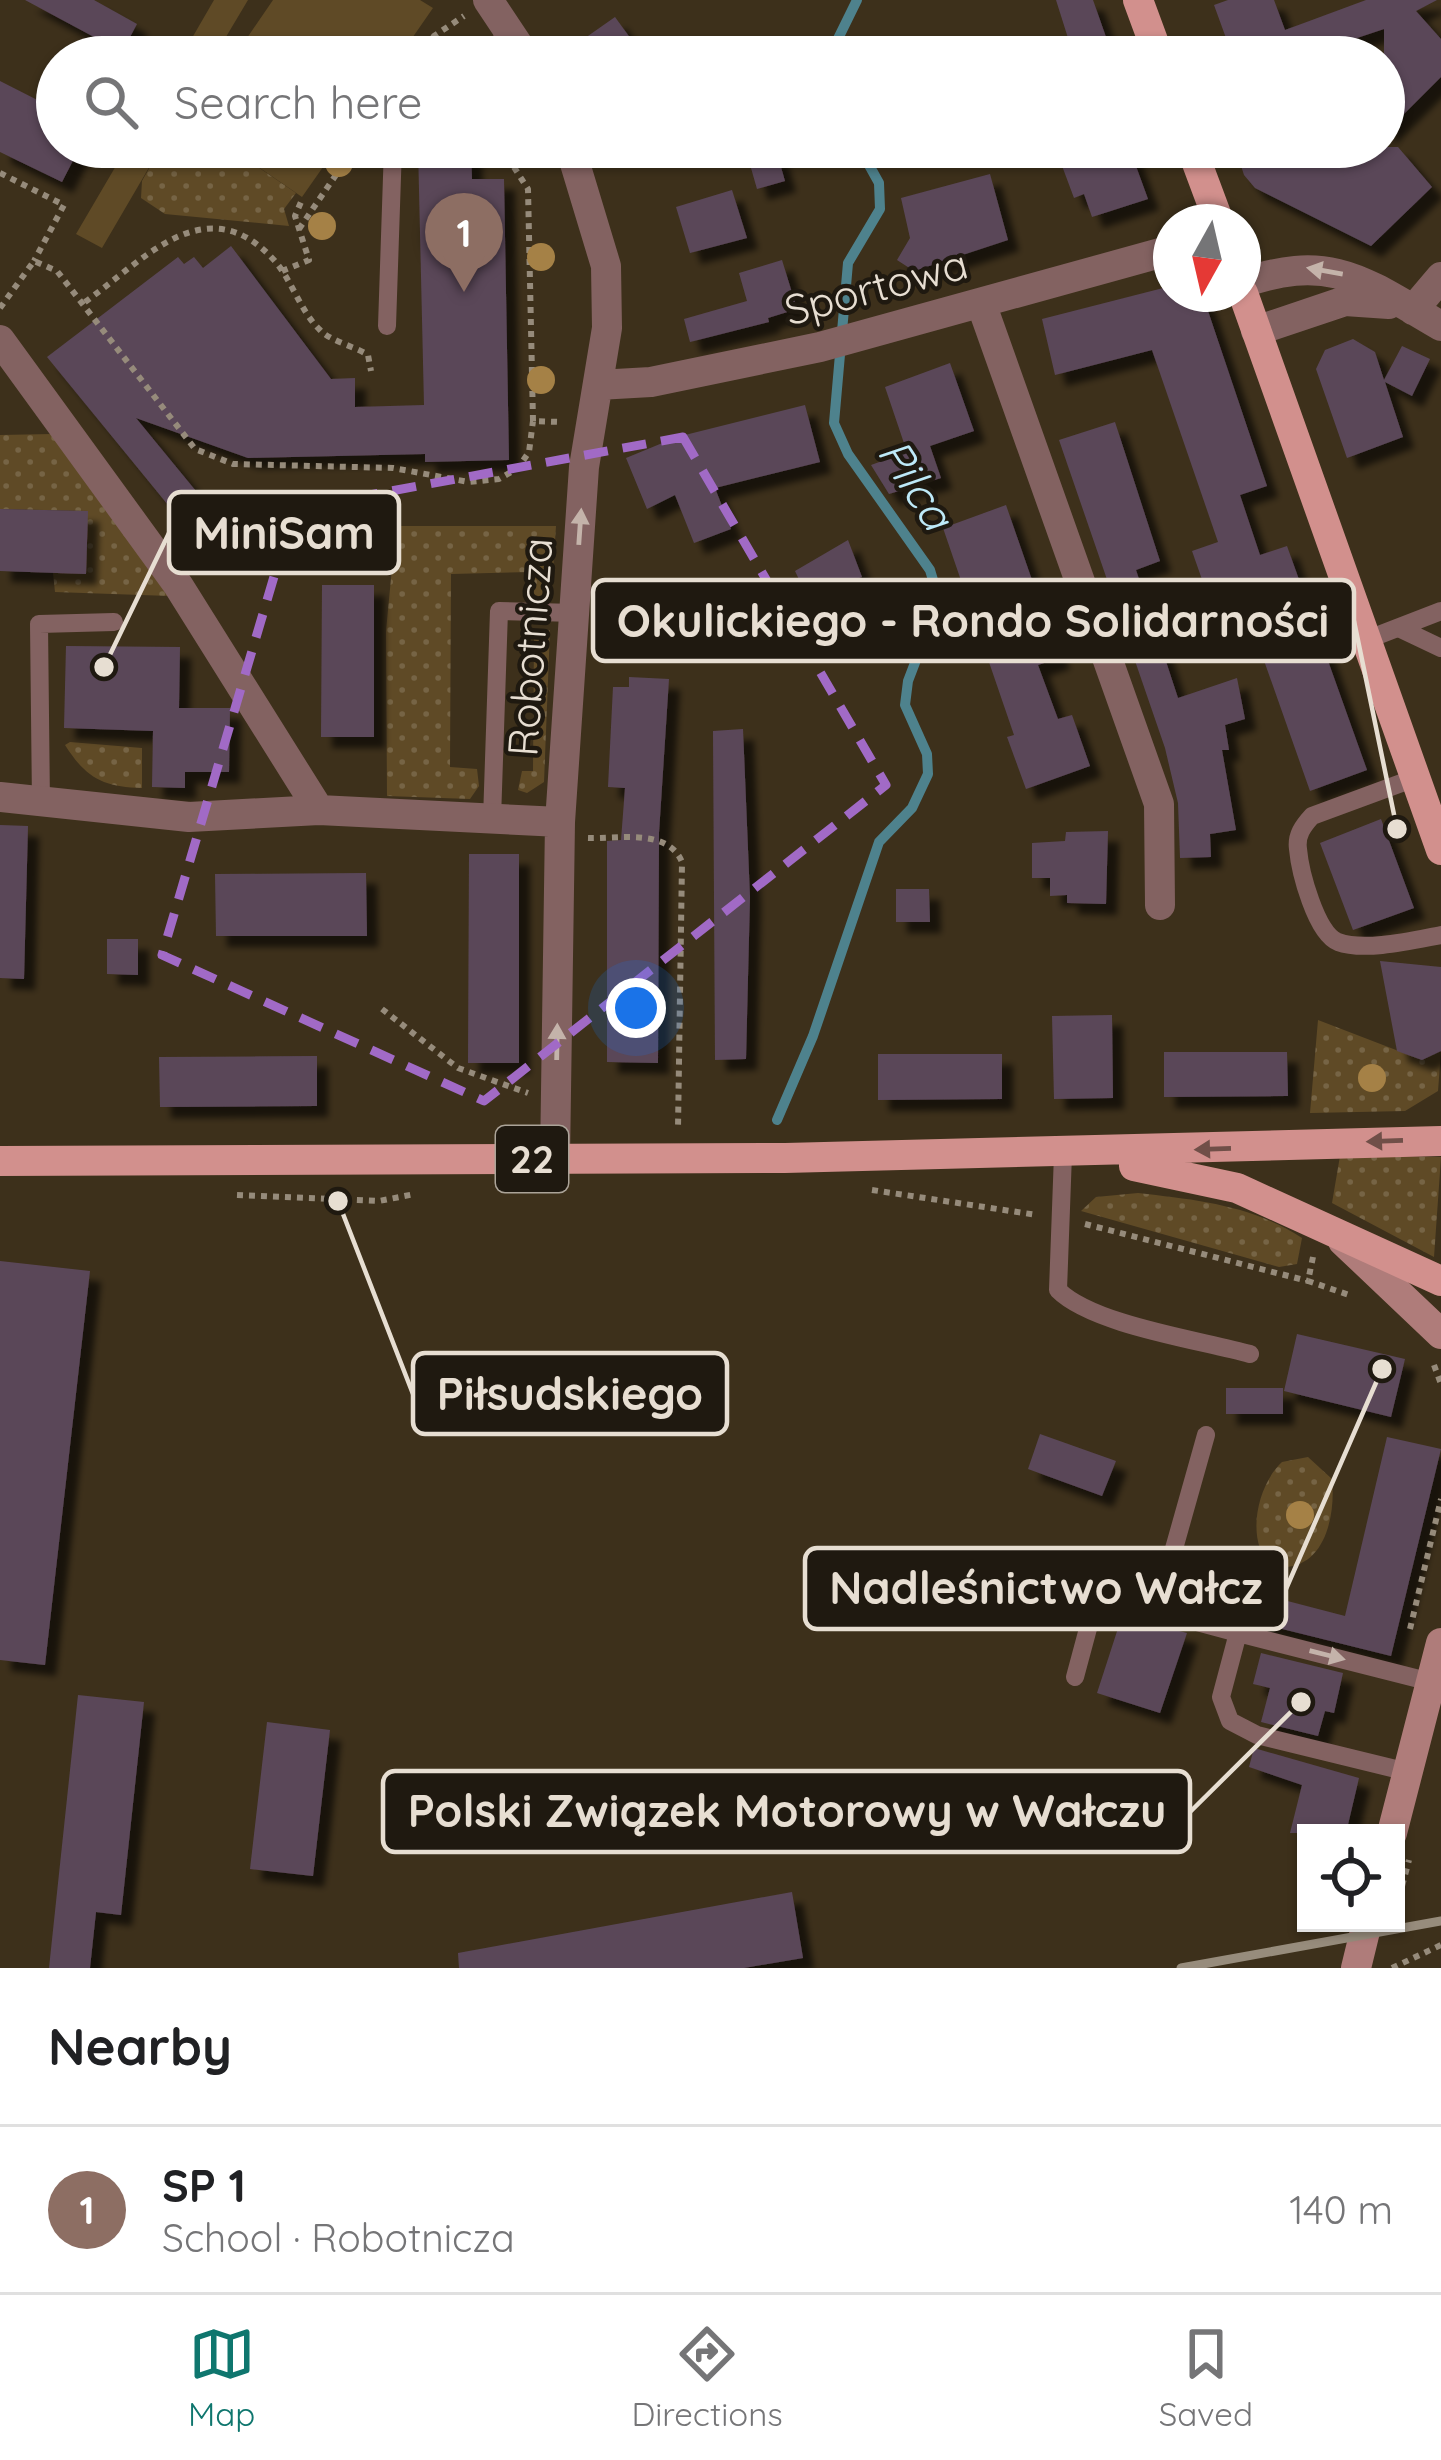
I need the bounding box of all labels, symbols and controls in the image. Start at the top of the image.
search box [36,36,1405,168]
icon: search [78,69,144,135]
text: Search here [174,74,422,130]
pin: 1 [425,193,503,292]
north arrow [1153,204,1261,312]
street label: Sportowa [779,237,973,336]
one-way arrow [1305,261,1343,279]
water label: Pilca [867,428,968,542]
callout: MiniSam [169,492,399,573]
text: MiniSam [193,504,375,560]
one-way arrow [571,508,590,545]
street label: Robotnicza [495,536,564,758]
callout: Okulickiego - Rondo Solidarności [593,580,1354,661]
text: Okulickiego - Rondo Solidarności [617,592,1329,648]
your location [606,978,666,1038]
one-way arrow [547,1022,566,1060]
road number: 22 [496,1126,568,1192]
one-way arrow [1365,1132,1403,1151]
one-way arrow [1193,1140,1231,1159]
callout: Piłsudskiego [413,1353,727,1434]
text: Piłsudskiego [437,1365,703,1421]
callout: Nadleśnictwo Wałcz [805,1548,1286,1629]
text: Nadleśnictwo Wałcz [829,1559,1263,1615]
one-way arrow [1308,1646,1345,1665]
callout: Polski Związek Motorowy w Wałczu [383,1771,1190,1852]
text: Polski Związek Motorowy w Wałczu [408,1782,1166,1838]
map controls [1297,1824,1405,1932]
button: locate [1297,1824,1405,1932]
text: Nearby [48,2014,232,2078]
text: SP 1 [162,2157,246,2213]
text: 1 [79,2185,95,2234]
text: 140 m [1289,2185,1393,2234]
text: School · Robotnicza [162,2213,515,2262]
tab: Map [188,2321,255,2434]
tab: Directions [631,2321,783,2434]
tab: Saved [1159,2321,1253,2434]

